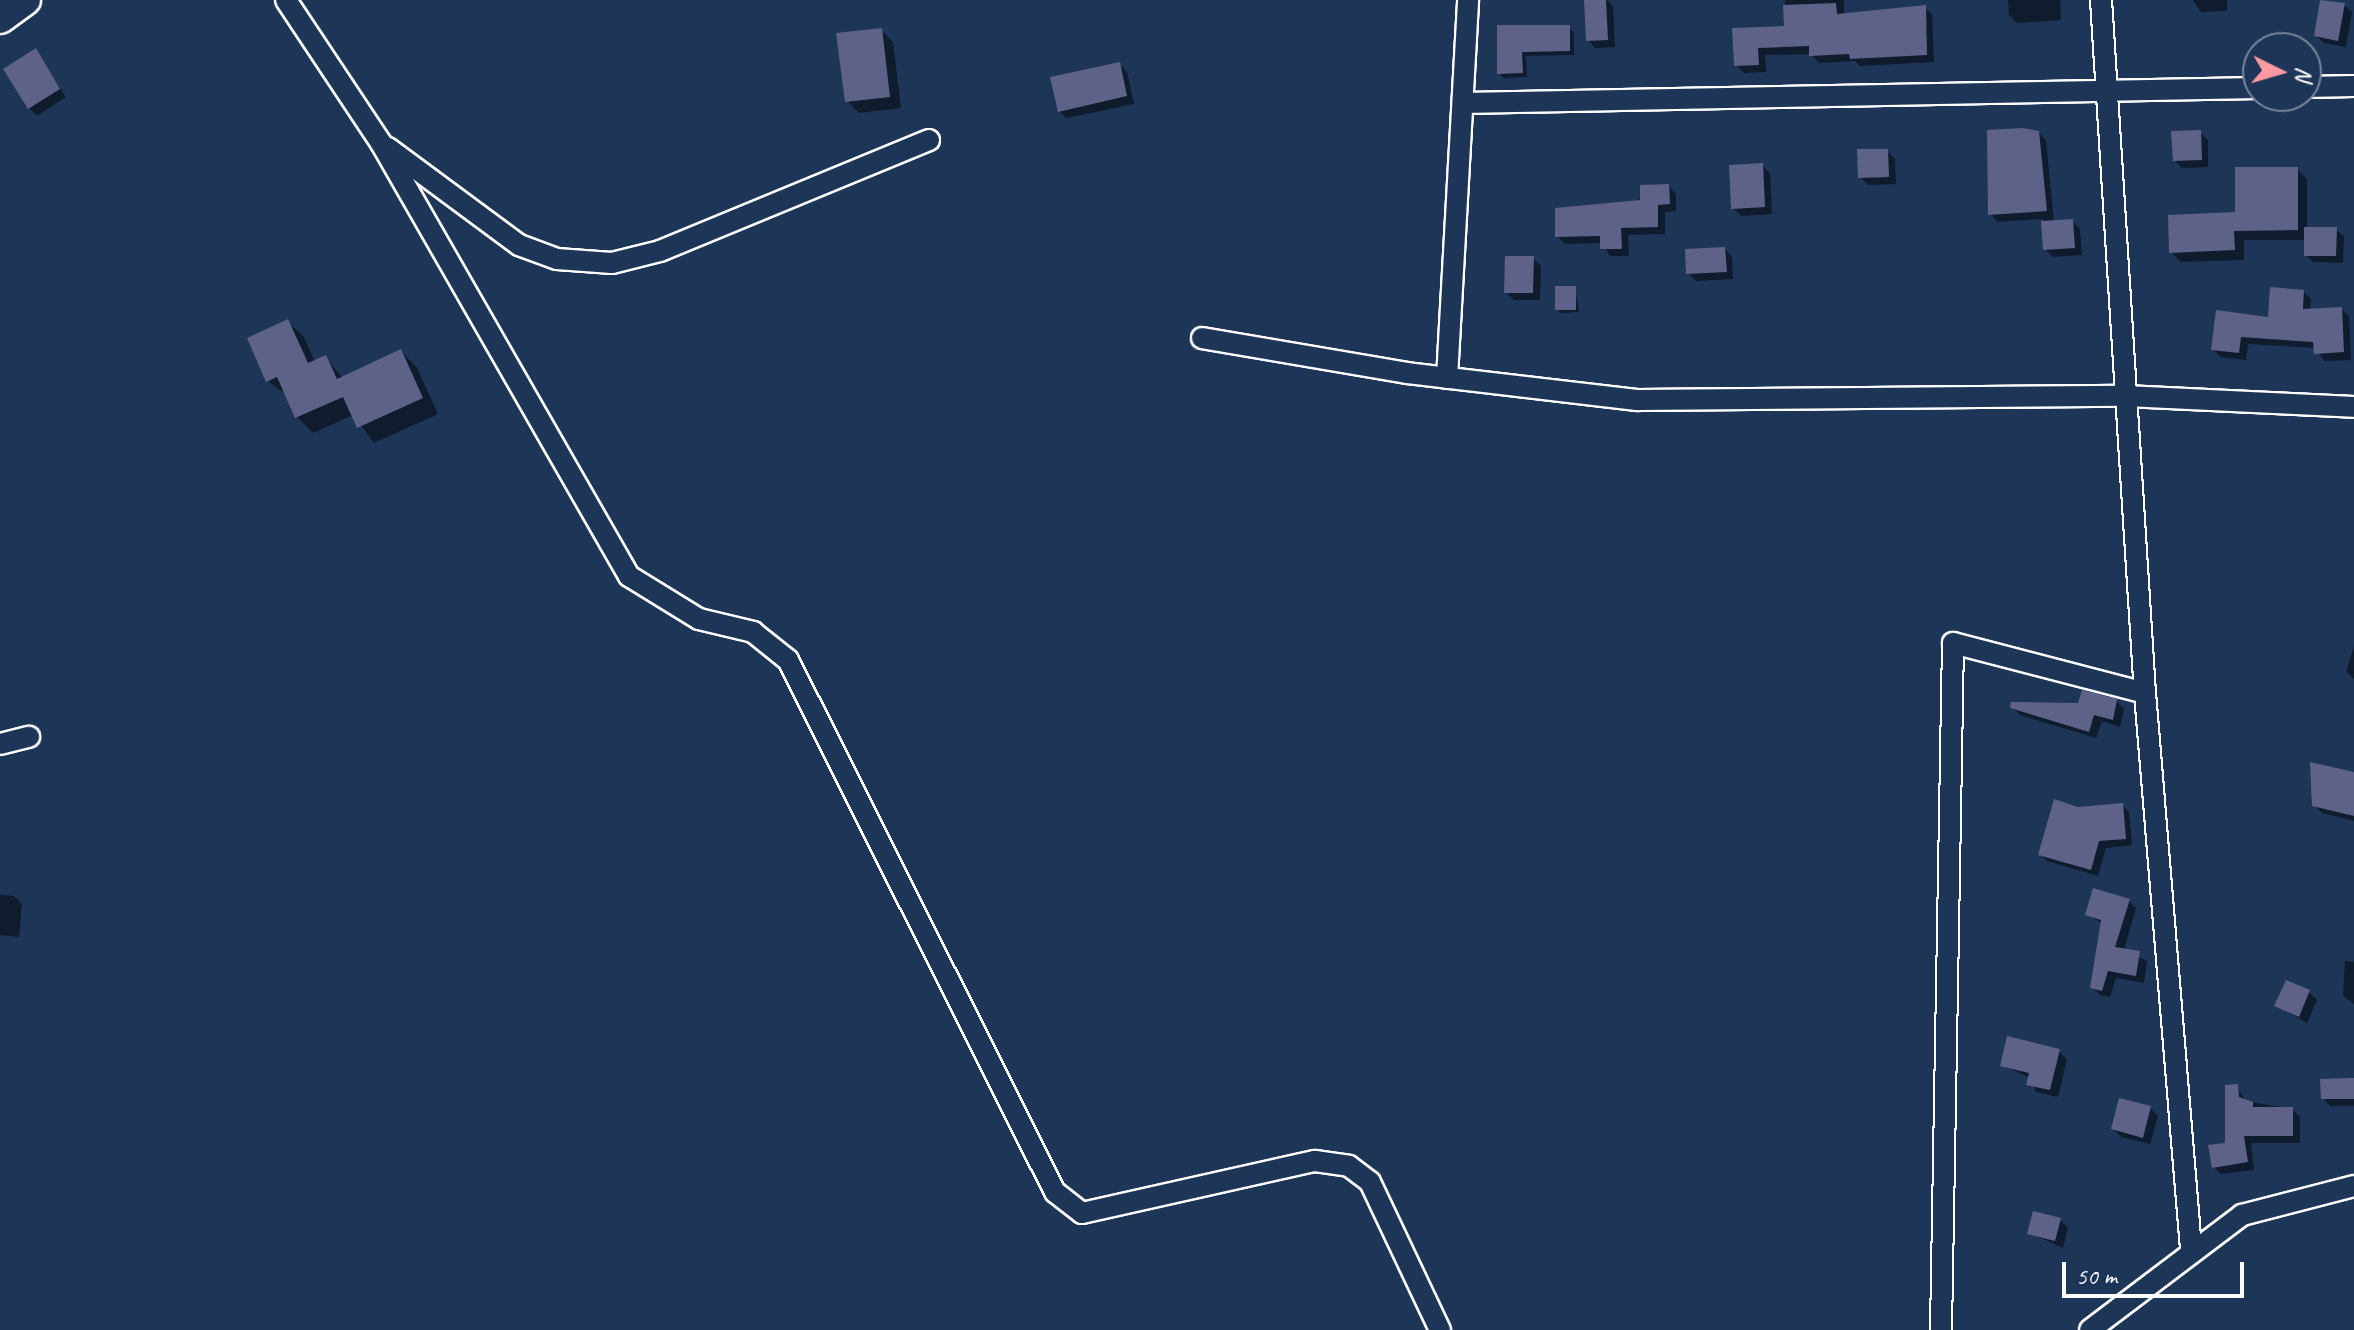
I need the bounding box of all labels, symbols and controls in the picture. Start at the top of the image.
north arrow [2242,32,2322,112]
text: N [2289,66,2318,82]
scale bar [2066,1246,2248,1296]
text: 50 m [2076,1261,2117,1291]

